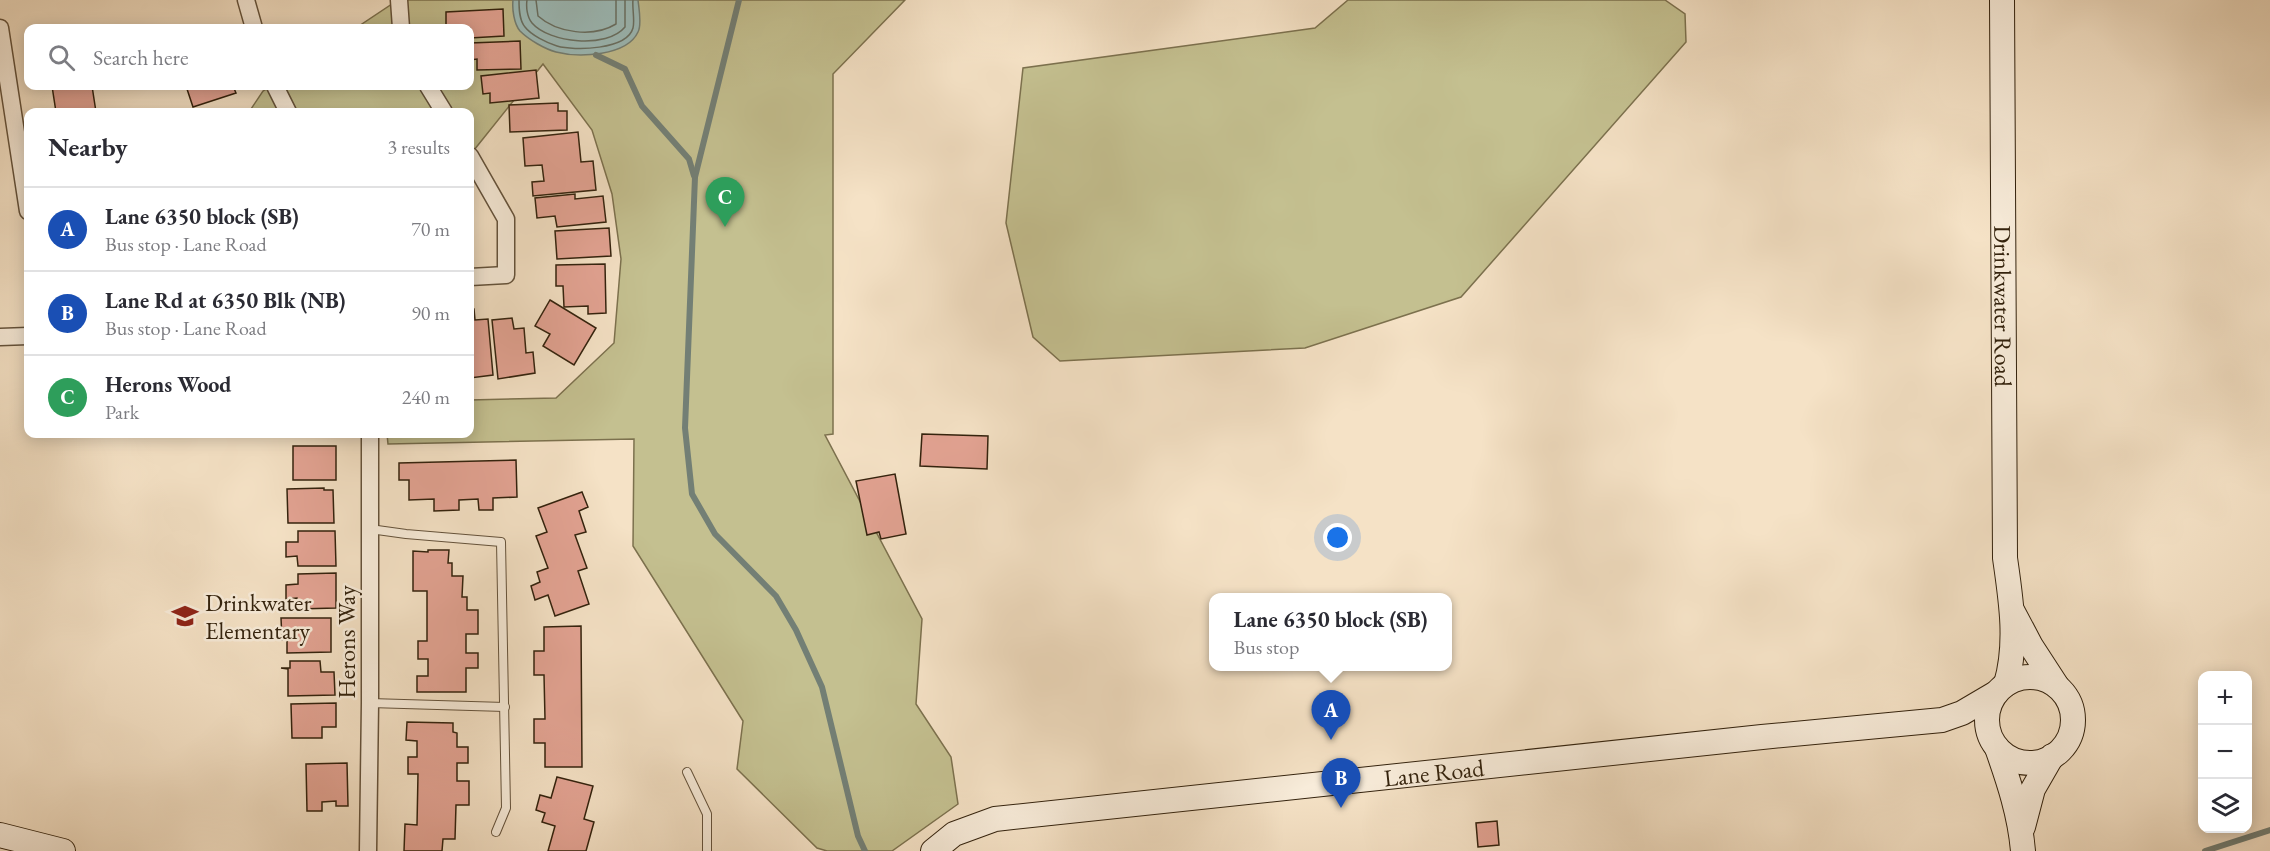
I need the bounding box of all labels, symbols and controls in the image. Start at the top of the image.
search box [24,24,474,90]
icon: search [45,41,78,74]
text: Search here [93,43,188,72]
text: Nearby [48,130,128,164]
text: 3 results [387,134,450,160]
pin: C [706,178,744,227]
text: Lane 6350 block (SB) [105,202,299,231]
text: A [60,216,75,242]
text: 70 m [411,216,450,242]
street label: Drinkwater Road [1988,225,2020,388]
text: Bus stop · Lane Road [105,231,267,257]
text: Lane Rd at 6350 Blk (NB) [105,286,346,315]
text: B [61,300,74,326]
text: 90 m [411,300,450,326]
text: Bus stop · Lane Road [105,315,267,341]
text: Herons Wood [105,370,231,399]
text: C [60,384,75,410]
text: 240 m [402,384,450,410]
text: Park [105,399,139,425]
your location [1323,523,1352,552]
street label: Herons Way [331,585,362,699]
place label: Drinkwater Elementary [205,587,312,646]
popup [1209,593,1452,671]
school or university icon: Drinkwater Elementary [170,601,200,631]
text: Lane 6350 block (SB) [1234,605,1427,634]
text: Bus stop [1234,634,1299,660]
map controls [2198,671,2252,833]
button: + [2198,671,2252,725]
pin: A [1312,690,1350,740]
button: − [2198,725,2252,779]
street label: Lane Road [1382,751,1486,793]
pin: B [1322,758,1360,808]
button: layers [2198,779,2252,833]

